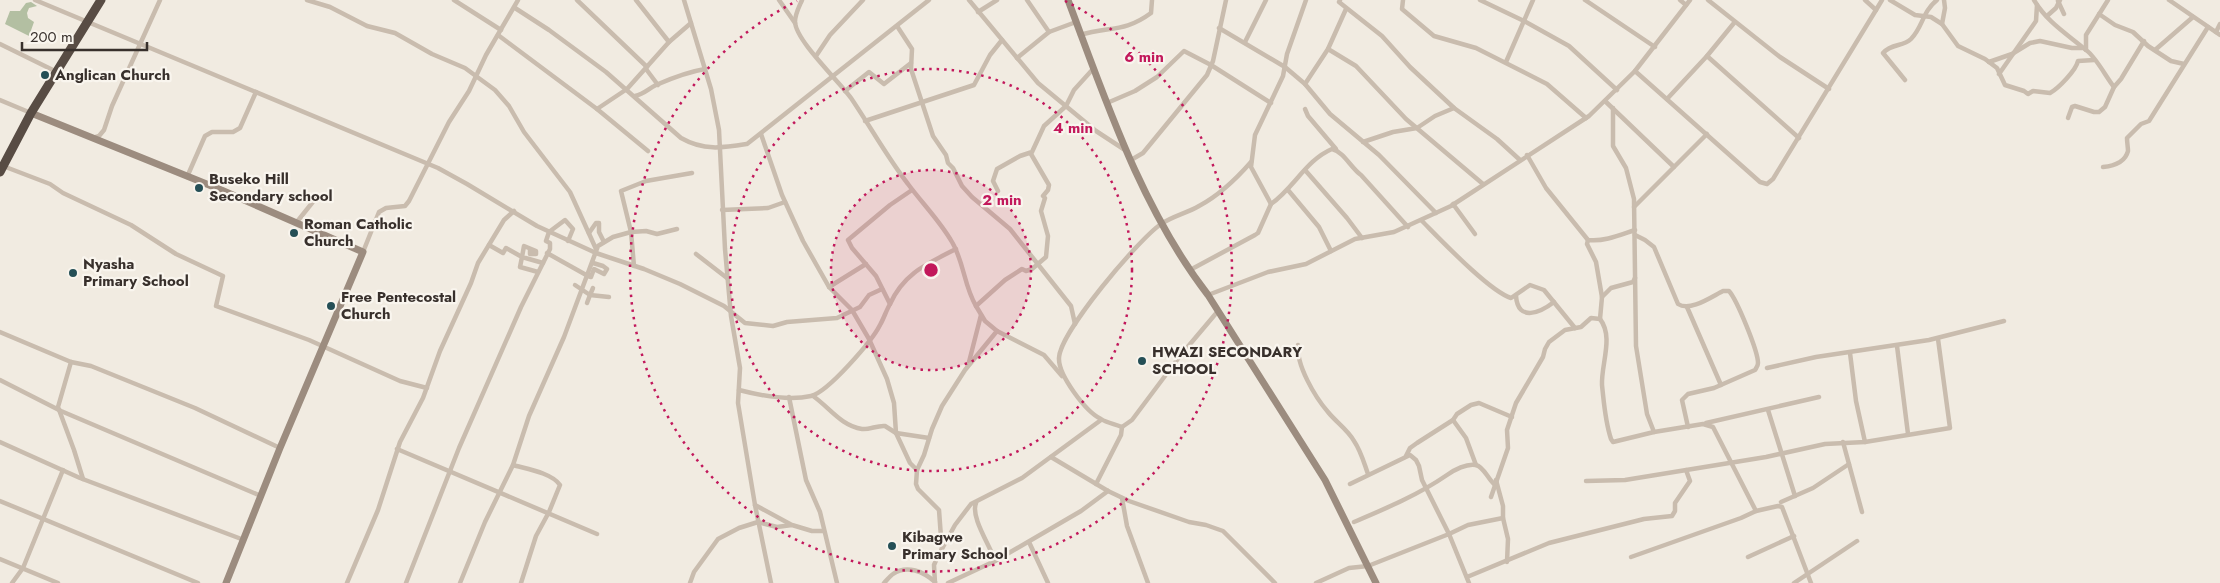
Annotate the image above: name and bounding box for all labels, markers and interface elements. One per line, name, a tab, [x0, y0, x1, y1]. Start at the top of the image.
scale bar	[22, 20, 148, 52]
text: 200 m	[30, 26, 73, 48]
text: 6 min	[1124, 46, 1164, 68]
place label: Anglican Church	[54, 64, 170, 86]
marker: Anglican Church	[39, 69, 51, 81]
text: 4 min	[1053, 117, 1093, 139]
place label: Buseko Hill Secondary school	[209, 168, 333, 207]
marker: Buseko Hill Secondary school	[193, 182, 205, 194]
text: 2 min	[982, 189, 1022, 211]
place label: Roman Catholic Church	[304, 213, 412, 252]
marker: Roman Catholic Church	[288, 227, 300, 239]
place label: Nyasha Primary School	[83, 253, 189, 292]
centre of rings	[922, 261, 940, 279]
marker: Nyasha Primary School	[67, 267, 79, 279]
place label: Free Pentecostal Church	[341, 286, 456, 325]
marker: Free Pentecostal Church	[325, 300, 337, 312]
place label: HWAZI SECONDARY SCHOOL	[1152, 341, 1302, 380]
marker: HWAZI SECONDARY SCHOOL	[1136, 355, 1148, 367]
place label: Kibagwe Primary School	[902, 526, 1008, 565]
marker: Kibagwe Primary School	[886, 540, 898, 552]

